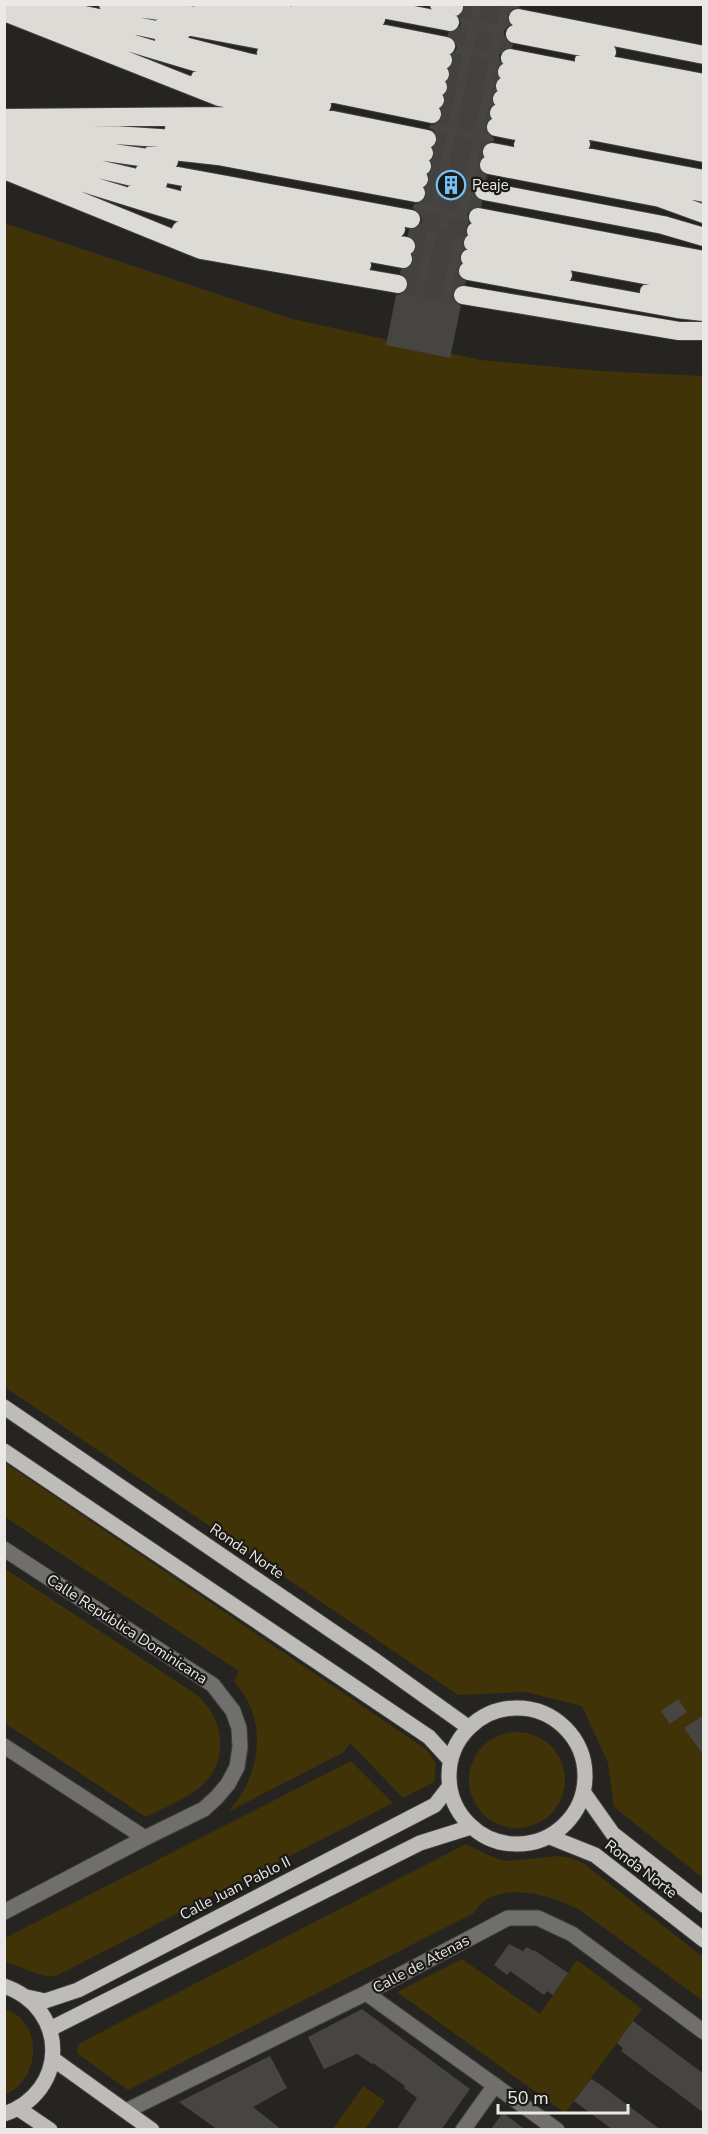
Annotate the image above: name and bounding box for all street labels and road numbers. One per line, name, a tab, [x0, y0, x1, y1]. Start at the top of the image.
street label: Ronda Norte	[206, 1519, 288, 1583]
street label: Calle República Dominicana	[43, 1569, 211, 1689]
street label: Ronda Norte	[601, 1835, 681, 1903]
street label: Calle Juan Pablo II	[176, 1851, 294, 1925]
street label: Calle de Atenas	[369, 1930, 473, 1998]

